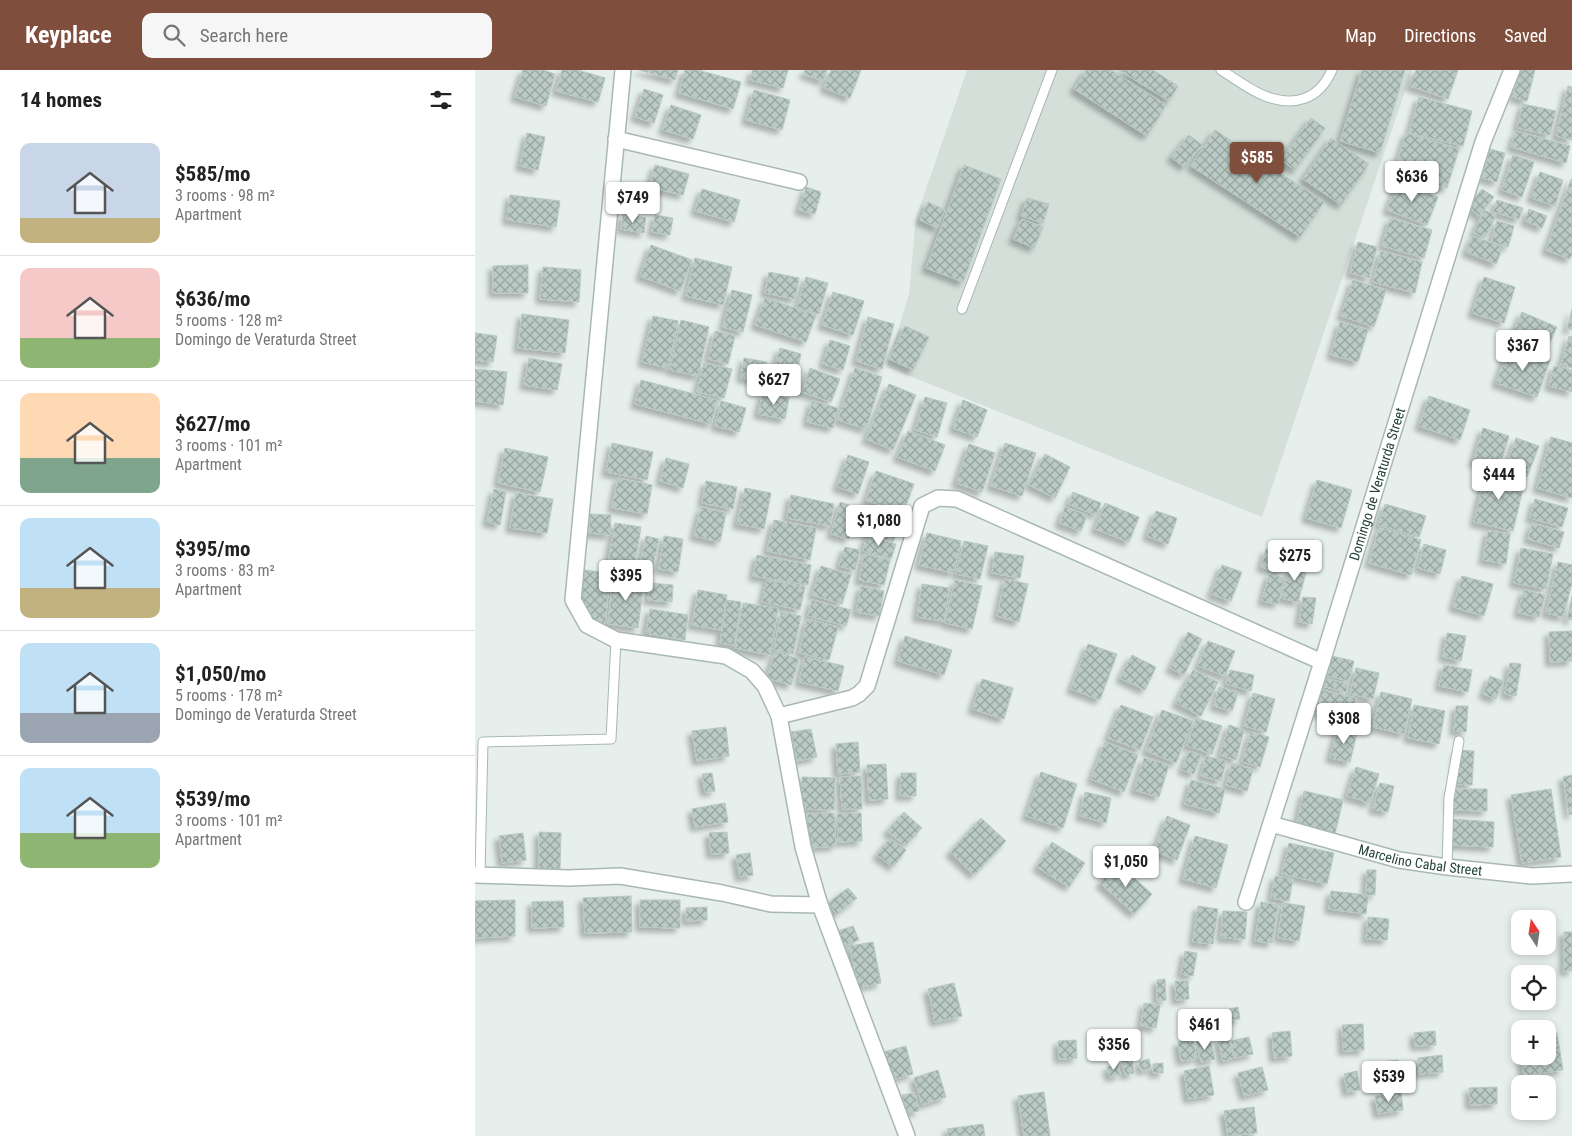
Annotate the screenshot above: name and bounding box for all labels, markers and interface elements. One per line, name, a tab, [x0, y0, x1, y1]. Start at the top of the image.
search box	[142, 13, 492, 58]
text: Keyplace	[25, 21, 112, 49]
icon: search	[160, 21, 188, 49]
text: Search here	[200, 24, 288, 47]
text: Map	[1345, 25, 1376, 46]
text: Directions	[1404, 25, 1476, 46]
text: Saved	[1504, 25, 1547, 46]
icon: filters	[427, 86, 455, 114]
text: 14 homes	[20, 88, 102, 112]
pin: $585	[1227, 142, 1287, 184]
text: $585	[1241, 148, 1273, 167]
pin: $636	[1382, 160, 1442, 203]
text: $585/mo	[175, 162, 250, 186]
icon: home	[60, 163, 120, 223]
text: $636	[1396, 167, 1428, 186]
pin: $749	[603, 182, 663, 224]
text: 3 rooms · 98 m²	[175, 186, 275, 205]
text: $749	[617, 188, 649, 207]
text: Apartment	[175, 205, 242, 224]
text: $636/mo	[175, 287, 250, 311]
icon: home	[60, 288, 120, 348]
text: 5 rooms · 128 m²	[175, 311, 283, 330]
text: Domingo de Veraturda Street	[175, 330, 357, 349]
pin: $367	[1493, 330, 1553, 372]
text: $367	[1507, 336, 1539, 355]
pin: $627	[744, 364, 804, 406]
text: $627	[758, 370, 790, 389]
street label: Domingo de Veraturda Street	[1346, 406, 1408, 562]
text: $627/mo	[175, 412, 250, 436]
icon: home	[60, 413, 120, 473]
text: 3 rooms · 101 m²	[175, 436, 283, 455]
text: Apartment	[175, 455, 242, 474]
pin: $444	[1469, 458, 1529, 501]
text: $444	[1483, 465, 1515, 484]
pin: $1,080	[838, 504, 920, 547]
text: $1,080	[857, 511, 901, 530]
text: $395/mo	[175, 537, 250, 561]
icon: home	[60, 538, 120, 598]
pin: $275	[1265, 540, 1325, 582]
text: $275	[1279, 546, 1311, 565]
pin: $395	[596, 560, 656, 602]
text: 3 rooms · 83 m²	[175, 561, 275, 580]
text: $395	[610, 566, 642, 585]
text: Apartment	[175, 580, 242, 599]
text: $1,050/mo	[175, 662, 266, 686]
icon: home	[60, 663, 120, 723]
text: 5 rooms · 178 m²	[175, 686, 283, 705]
pin: $308	[1314, 702, 1374, 745]
text: Domingo de Veraturda Street	[175, 705, 357, 724]
text: $308	[1328, 709, 1360, 728]
text: $539/mo	[175, 787, 250, 811]
icon: home	[60, 788, 120, 848]
text: 3 rooms · 101 m²	[175, 811, 283, 830]
text: Apartment	[175, 830, 242, 849]
street label: Marcelino Cabal Street	[1357, 841, 1483, 879]
pin: $1,050	[1085, 846, 1167, 888]
text: $1,050	[1104, 852, 1148, 871]
north arrow	[1511, 910, 1556, 955]
map controls	[1511, 910, 1556, 1120]
button: locate	[1511, 965, 1556, 1010]
pin: $461	[1175, 1008, 1235, 1051]
text: $461	[1189, 1015, 1221, 1034]
button: +	[1511, 1020, 1556, 1065]
pin: $356	[1084, 1028, 1144, 1071]
text: $356	[1098, 1035, 1130, 1054]
pin: $539	[1359, 1060, 1419, 1103]
text: $539	[1373, 1067, 1405, 1086]
button: −	[1511, 1075, 1556, 1120]

